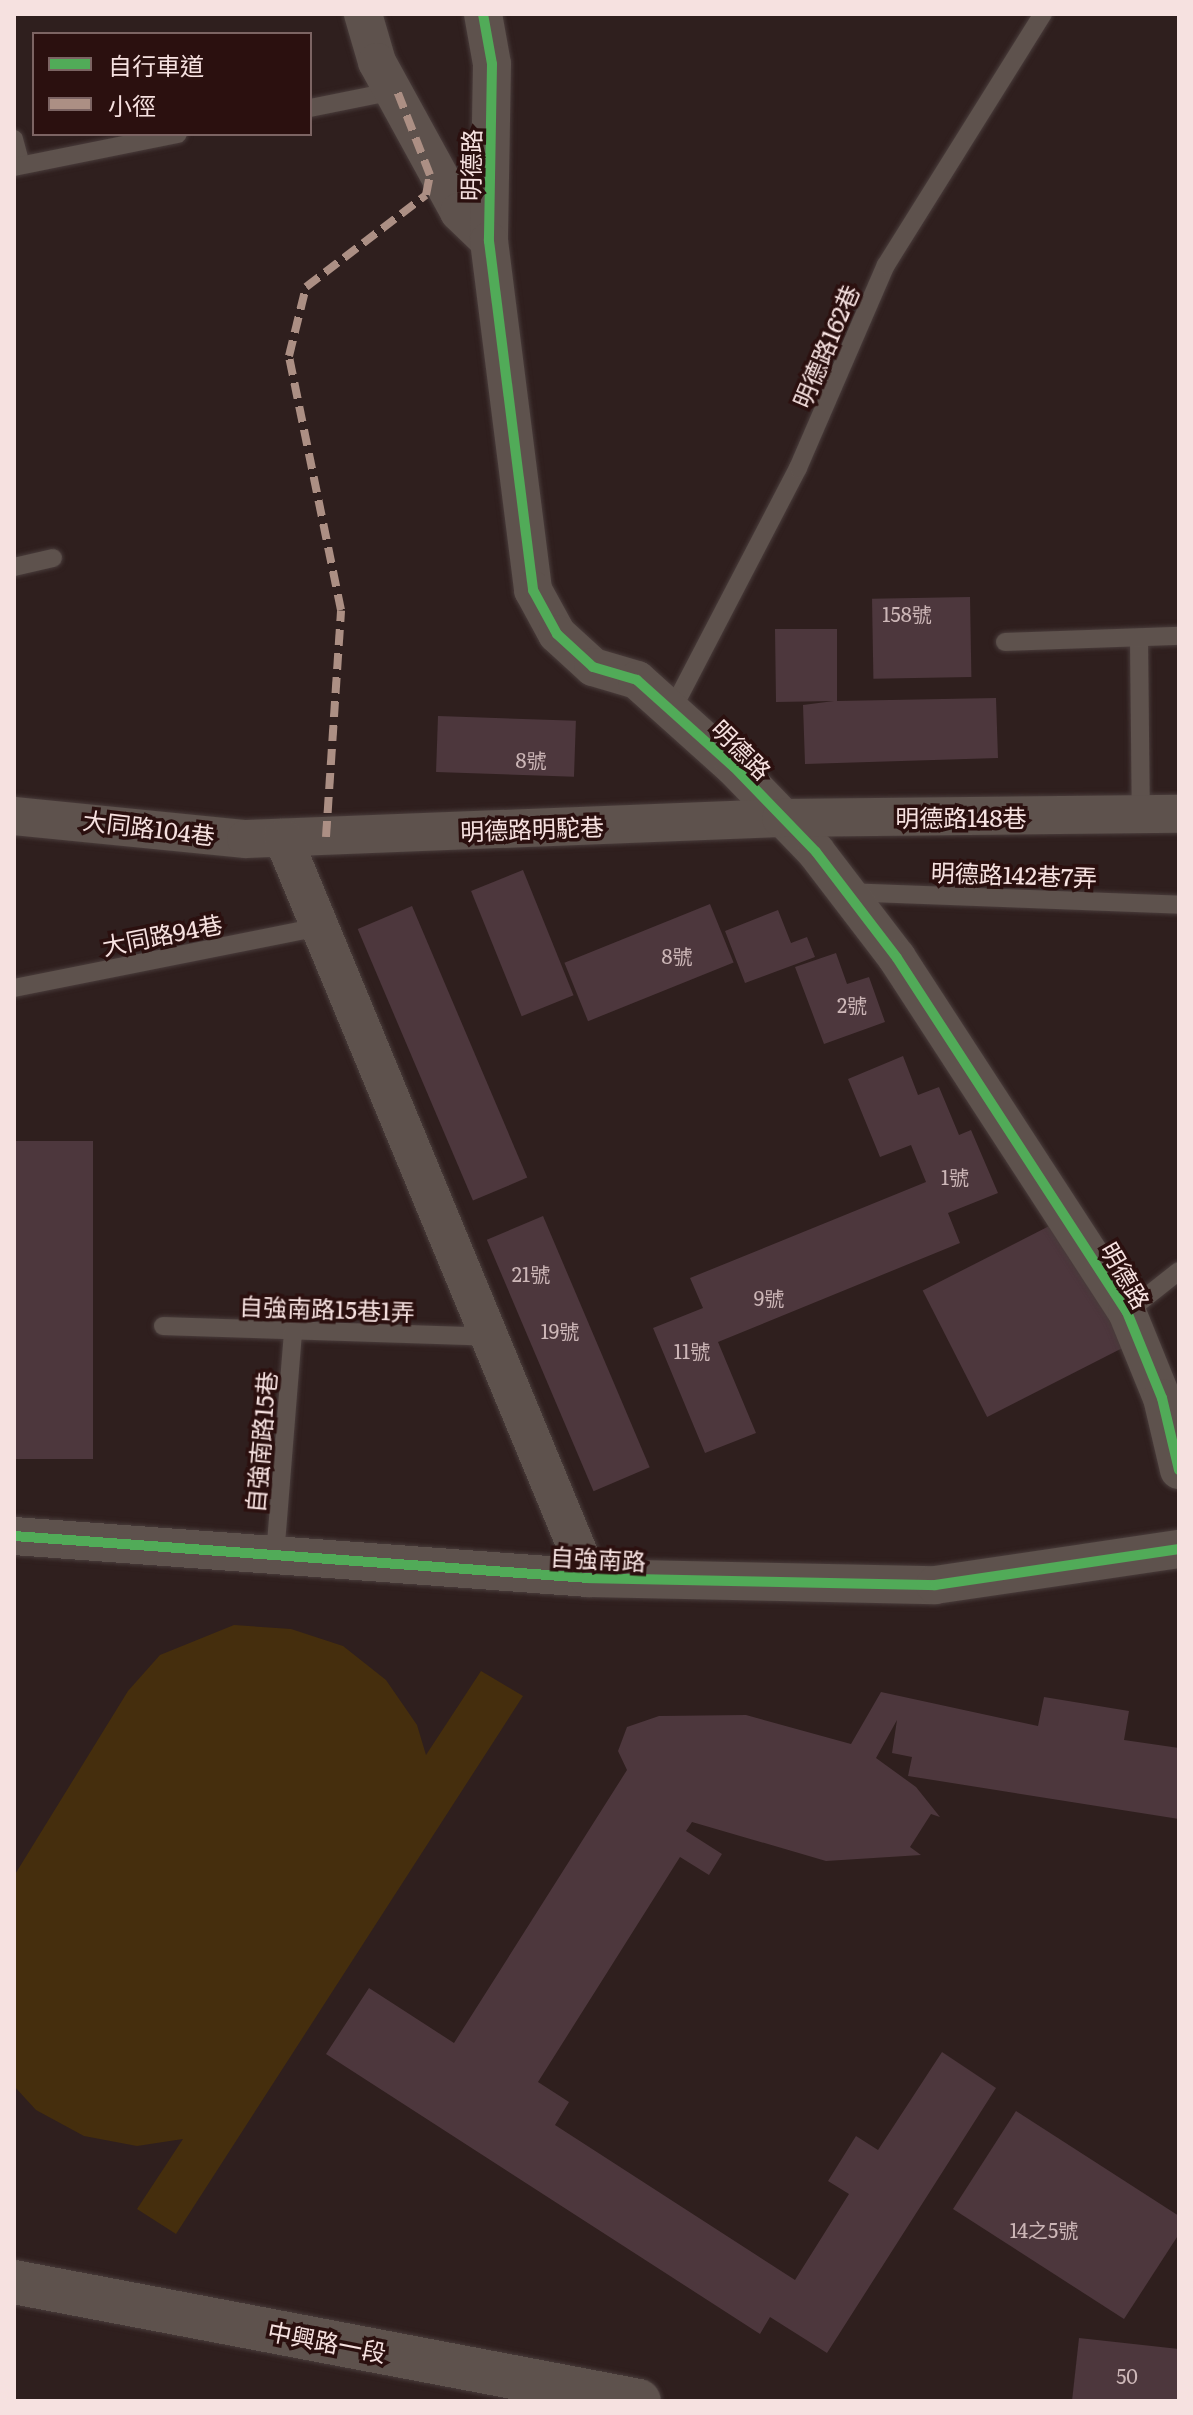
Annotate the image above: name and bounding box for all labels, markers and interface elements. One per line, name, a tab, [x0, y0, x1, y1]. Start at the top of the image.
legend	[32, 32, 312, 136]
text: 自行車道	[108, 47, 204, 82]
text: 小徑	[108, 87, 156, 122]
street label: 明德路	[455, 129, 485, 201]
street label: 明德路162巷	[786, 280, 864, 412]
house number: 158號	[882, 601, 932, 625]
street label: 明德路	[706, 713, 778, 785]
house number: 8號	[515, 747, 547, 771]
street label: 明德路148巷	[895, 803, 1027, 831]
street label: 大同路104巷	[81, 805, 217, 849]
street label: 明德路明駝巷	[460, 811, 604, 845]
street label: 明德路142巷7弄	[930, 857, 1098, 891]
street label: 大同路94巷	[99, 908, 225, 960]
house number: 8號	[661, 943, 693, 967]
house number: 2號	[837, 992, 867, 1016]
house number: 1號	[941, 1164, 969, 1188]
street label: 明德路	[1096, 1237, 1156, 1313]
house number: 21號	[512, 1261, 550, 1285]
house number: 9號	[754, 1285, 784, 1309]
street label: 自強南路15巷1弄	[239, 1291, 415, 1325]
house number: 19號	[541, 1318, 579, 1342]
house number: 11號	[674, 1338, 710, 1362]
street label: 自強南路15巷	[239, 1370, 281, 1514]
street label: 自強南路	[549, 1541, 647, 1575]
house number: 14之5號	[1010, 2217, 1078, 2241]
street label: 中興路一段	[265, 2315, 389, 2367]
house number: 50	[1116, 2363, 1138, 2387]

